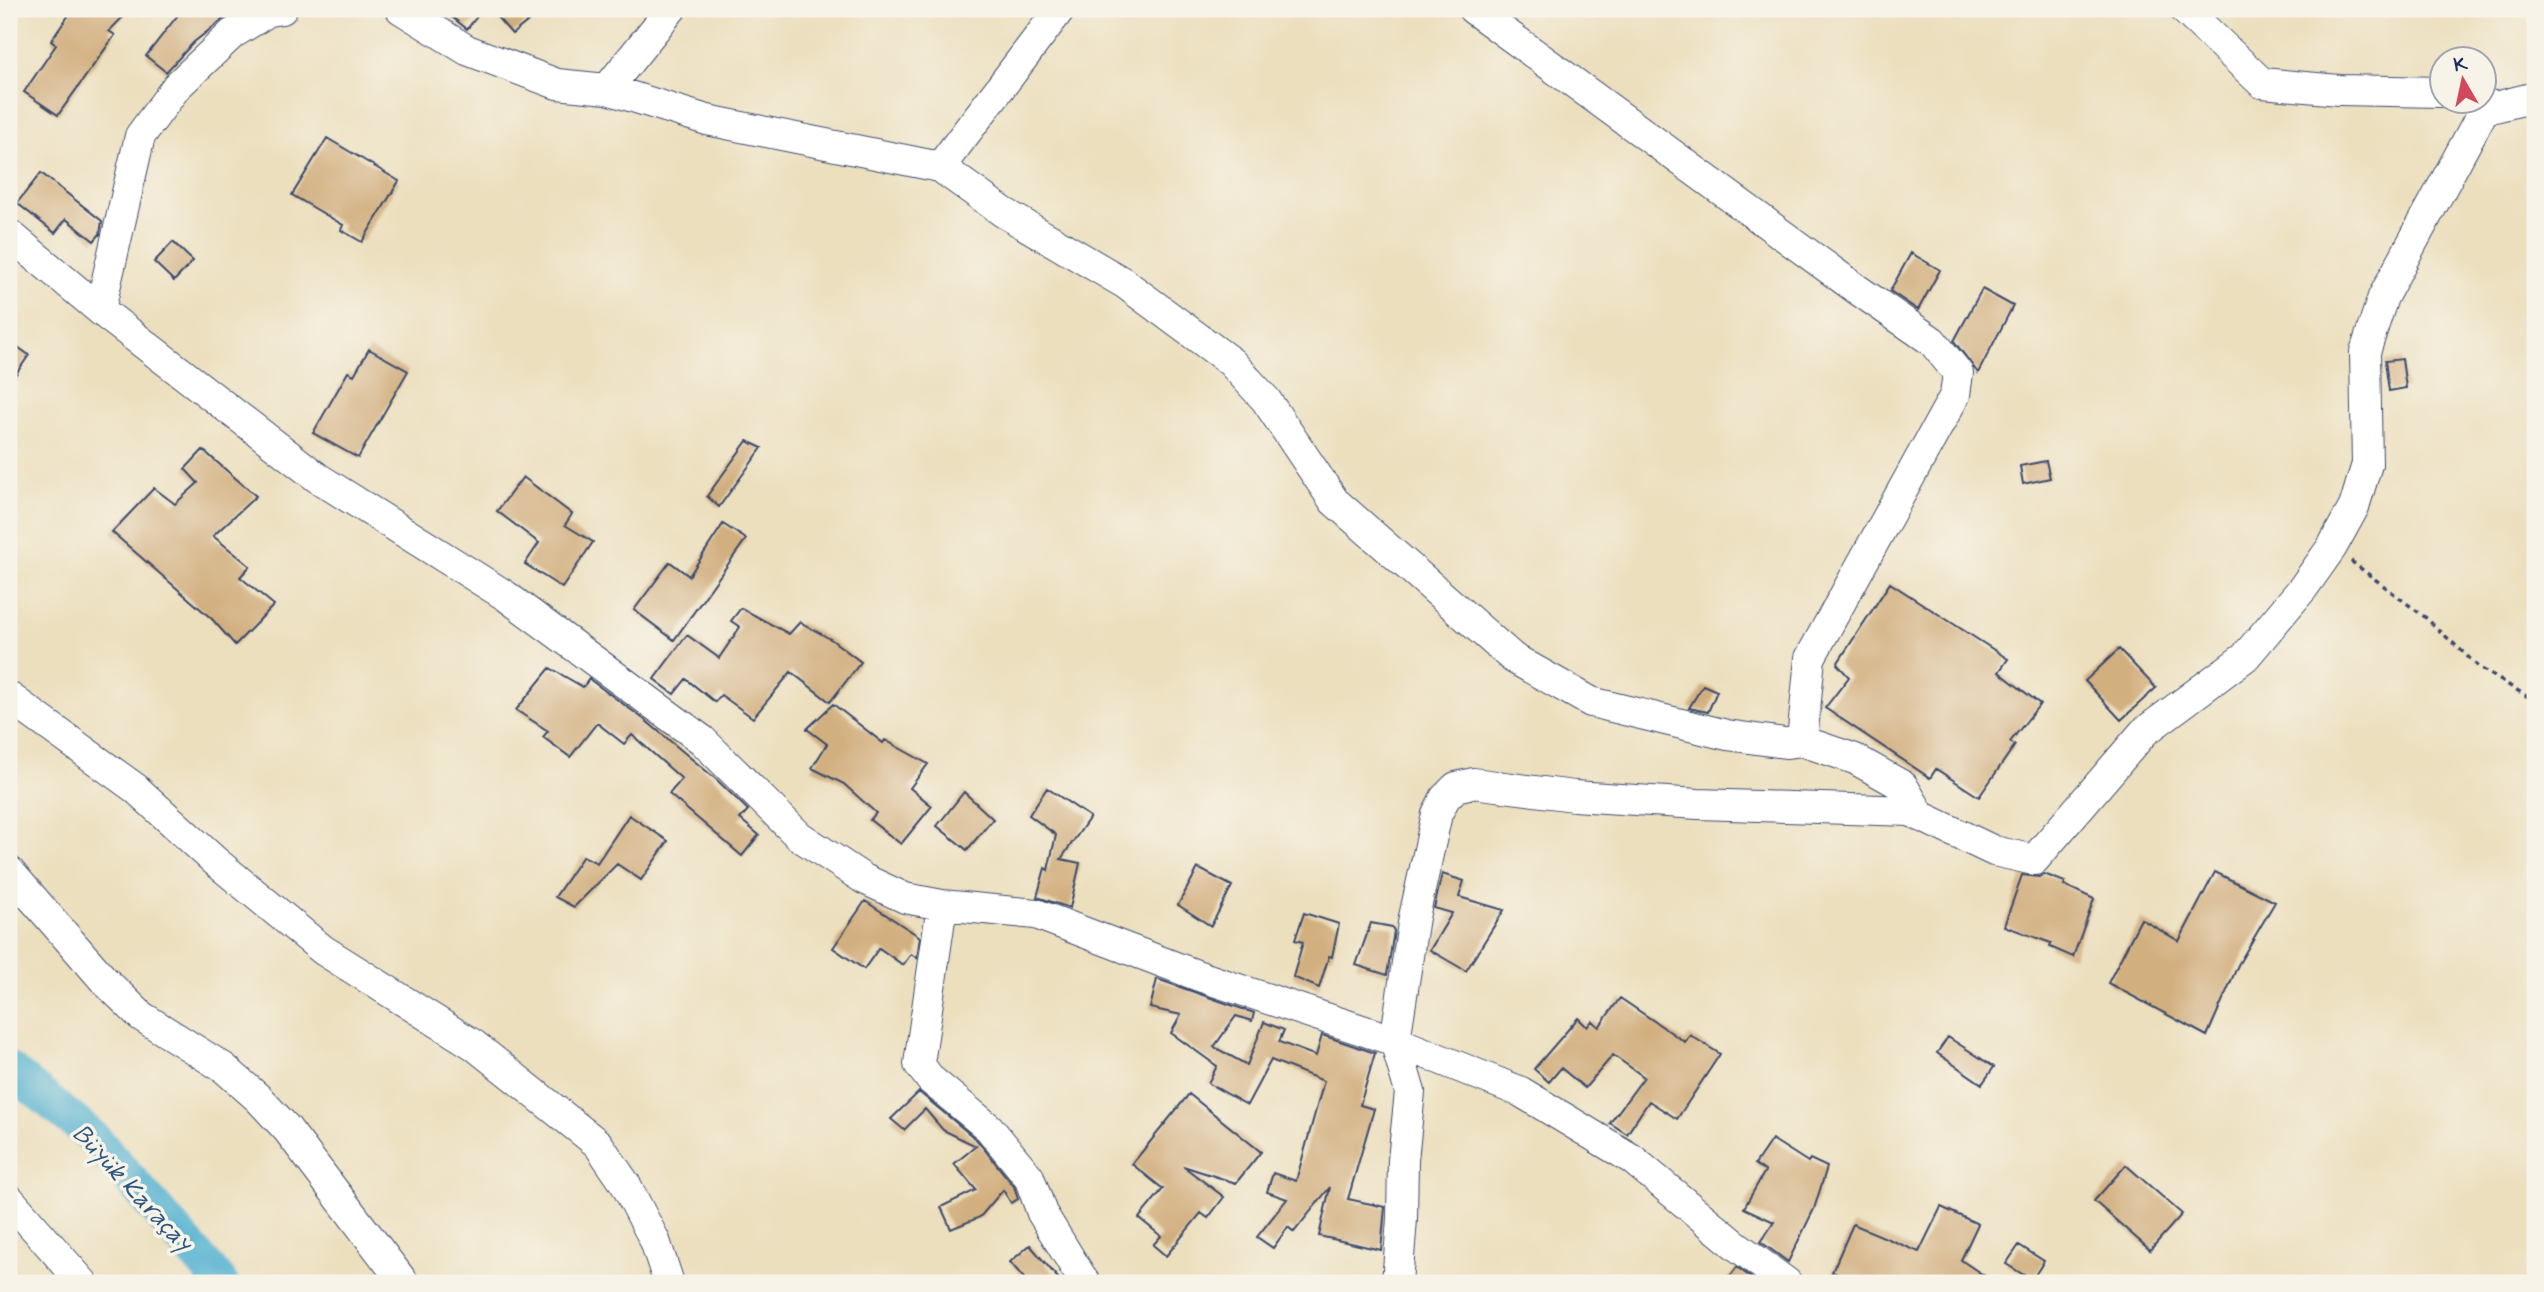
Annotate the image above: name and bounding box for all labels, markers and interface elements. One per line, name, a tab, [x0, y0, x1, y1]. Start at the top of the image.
north arrow	[2428, 46, 2498, 116]
text: K	[2452, 51, 2470, 78]
water label: Büyük Karaçay	[64, 1117, 201, 1261]

